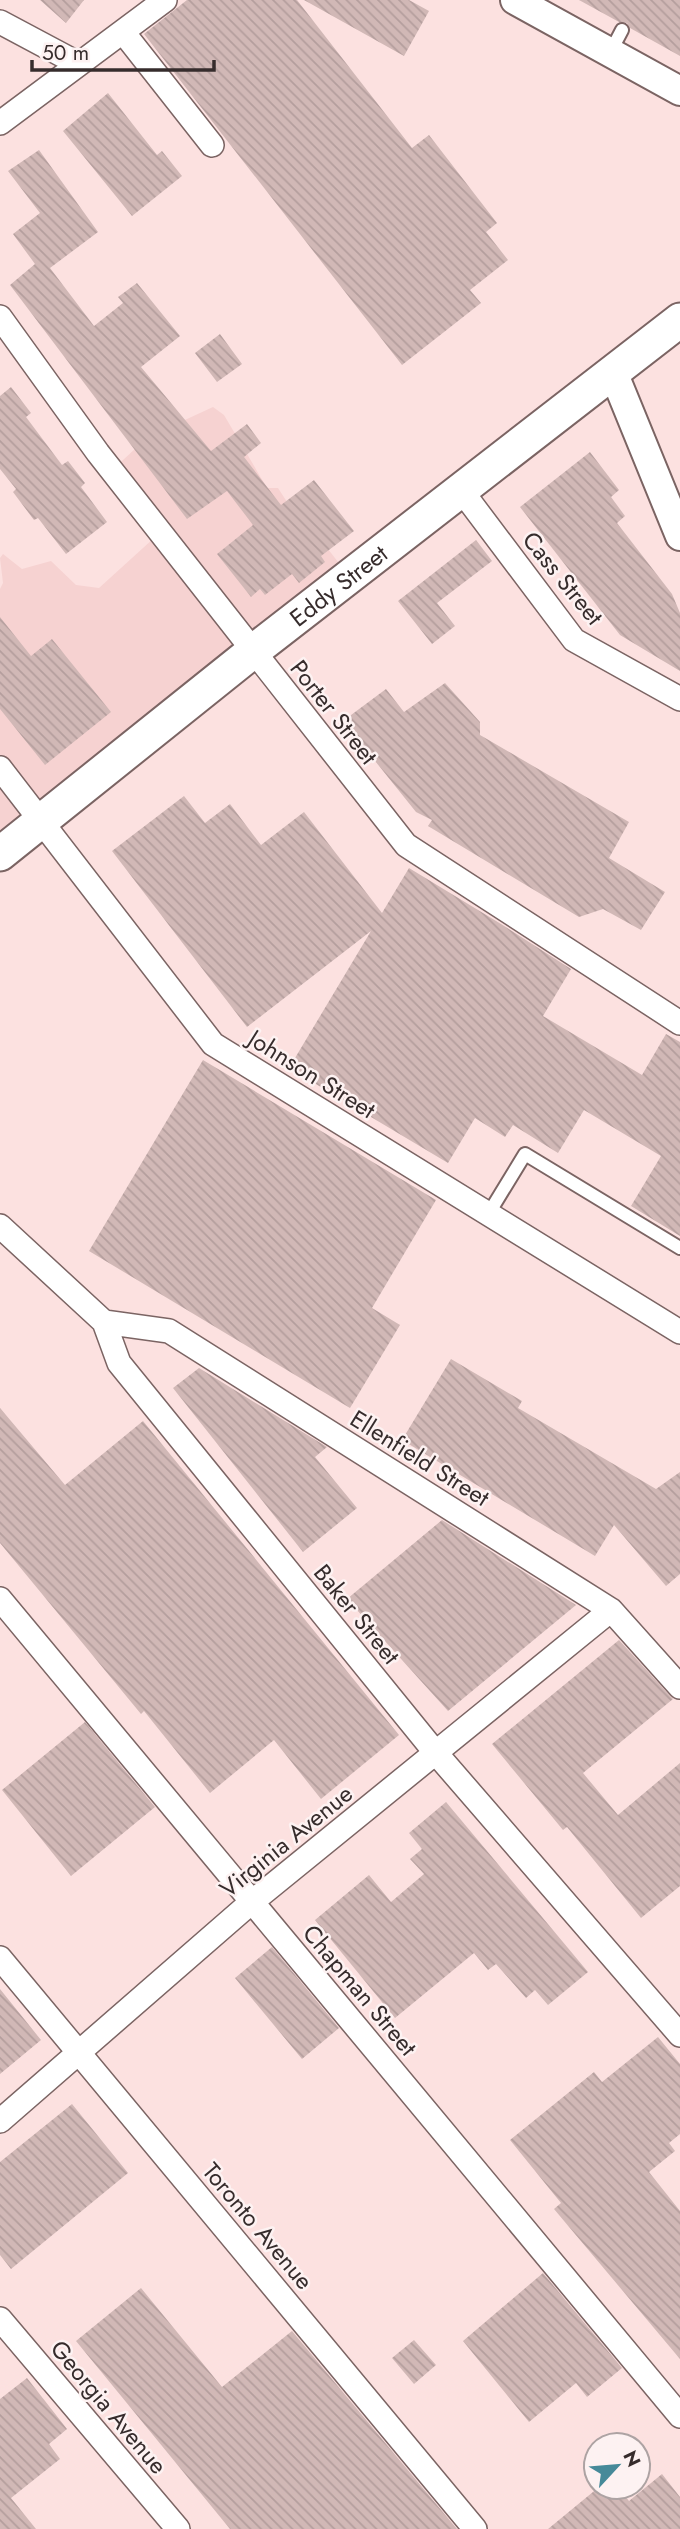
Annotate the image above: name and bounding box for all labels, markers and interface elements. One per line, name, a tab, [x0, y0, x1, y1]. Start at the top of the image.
scale bar	[32, 28, 214, 72]
text: 50 m	[42, 38, 89, 68]
street label: Cass Street	[514, 524, 612, 633]
street label: Eddy Street	[282, 536, 395, 635]
street label: Porter Street	[282, 652, 386, 772]
street label: Johnson Street	[239, 1019, 382, 1127]
street label: Ellenfield Street	[344, 1401, 497, 1515]
street label: Baker Street	[306, 1556, 409, 1672]
street label: Virginia Avenue	[212, 1776, 360, 1906]
street label: Chapman Street	[295, 1917, 425, 2063]
street label: Toronto Avenue	[194, 2155, 322, 2297]
street label: Georgia Avenue	[42, 2332, 176, 2482]
north arrow	[582, 2431, 652, 2501]
text: N	[616, 2446, 647, 2471]

